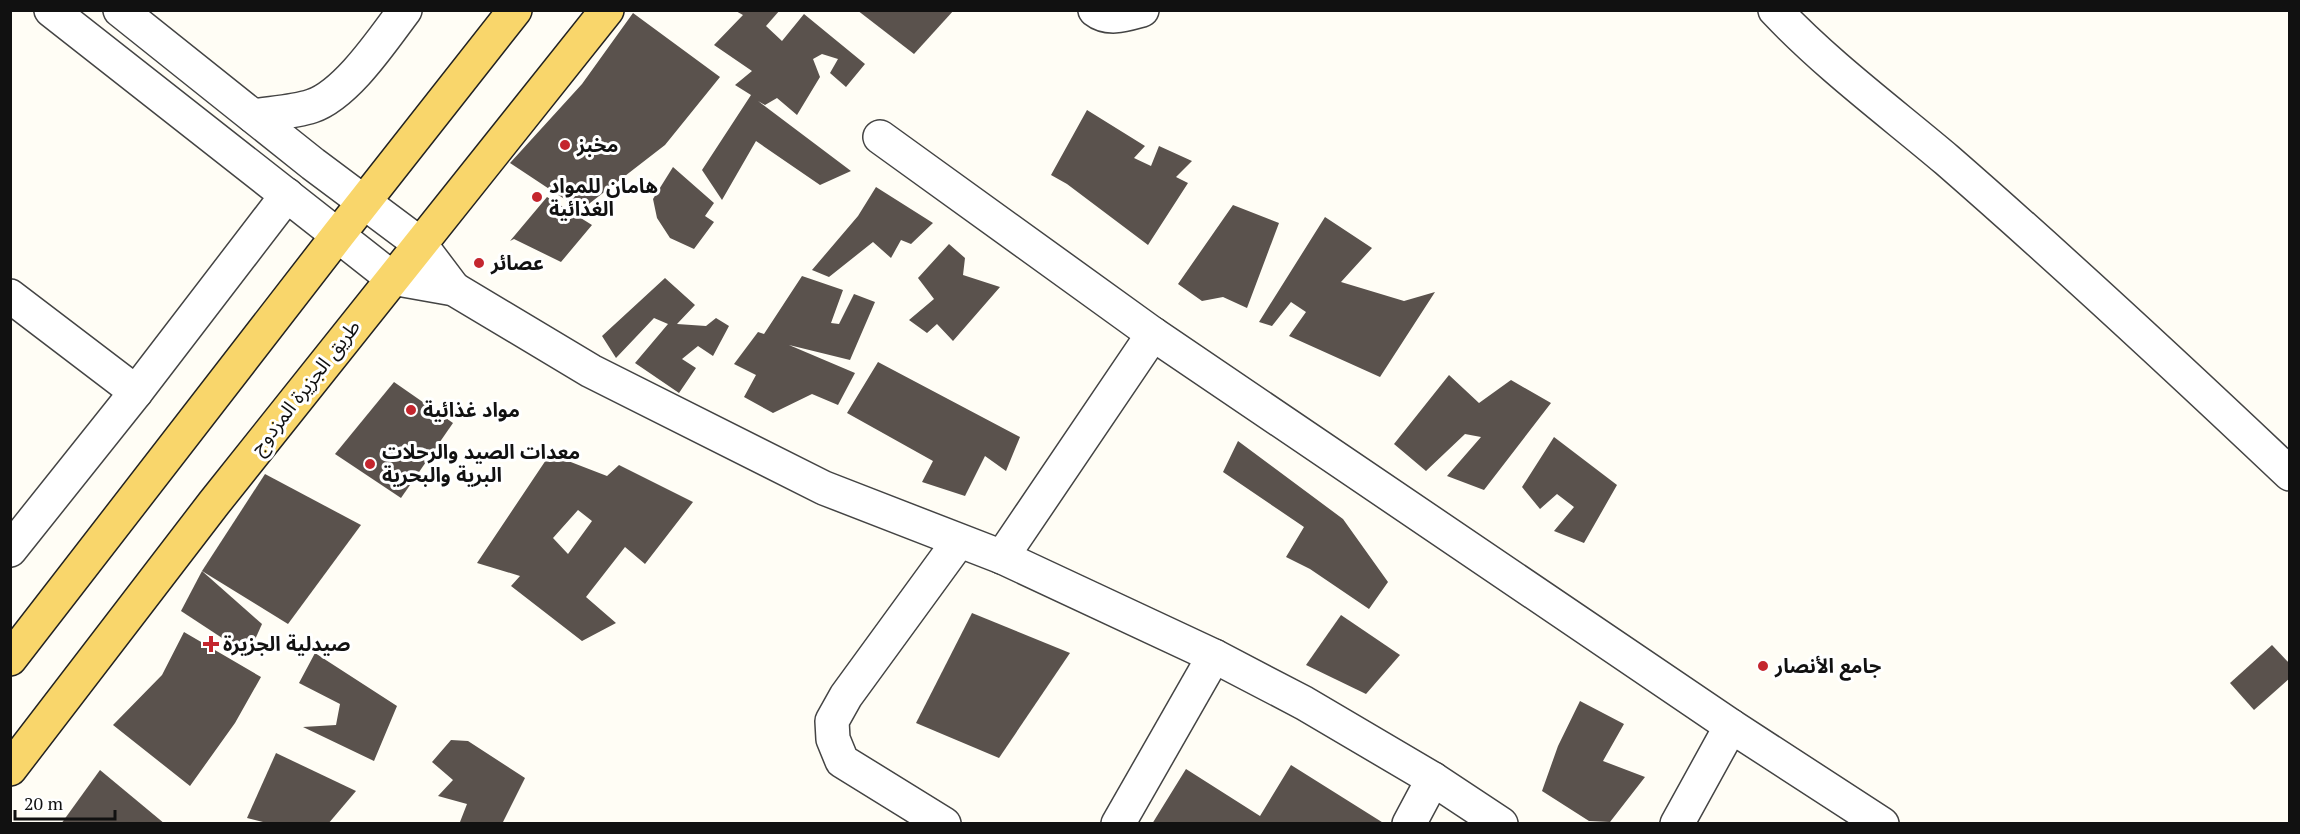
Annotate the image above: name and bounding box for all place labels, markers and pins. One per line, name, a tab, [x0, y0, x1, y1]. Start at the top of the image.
place label: مخبز	[576, 131, 618, 158]
marker: مخبز	[558, 138, 572, 152]
place label: هامان للمواد الغذائية	[549, 172, 658, 222]
marker: هامان للمواد الغذائية	[530, 190, 544, 204]
place label: عصائر	[490, 249, 544, 276]
marker: عصائر	[472, 256, 486, 270]
place label: مواد غذائية	[423, 396, 520, 423]
marker: مواد غذائية	[404, 403, 418, 417]
place label: معدات الصيد والرحلات البرية والبحرية	[382, 438, 580, 488]
marker: معدات الصيد والرحلات البرية والبحرية	[363, 457, 377, 471]
place label: صيدلية الجزيرة	[223, 630, 350, 657]
marker: صيدلية الجزيرة	[204, 637, 218, 651]
place label: جامع الأنصار	[1774, 652, 1882, 681]
marker: جامع الأنصار	[1756, 659, 1770, 673]

